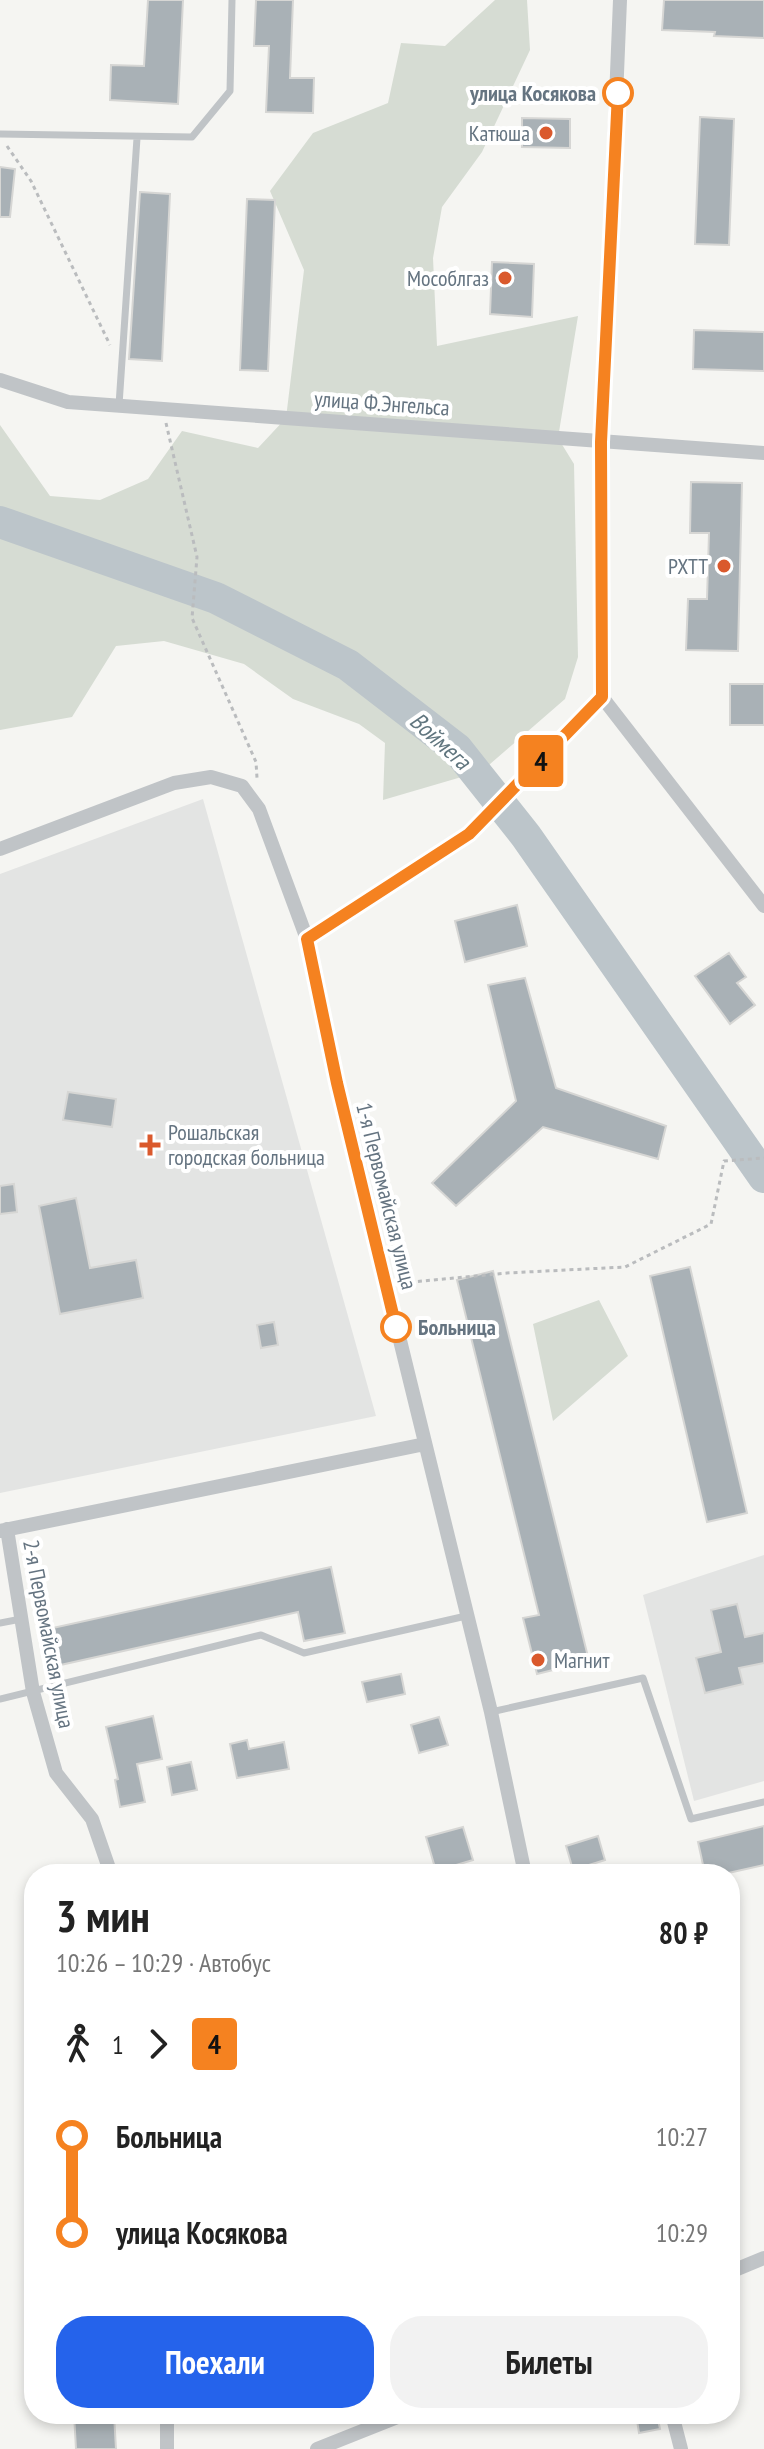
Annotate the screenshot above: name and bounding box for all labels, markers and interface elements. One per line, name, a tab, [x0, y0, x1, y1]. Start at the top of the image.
marker: улица Косякова	[603, 78, 633, 108]
place label: улица Косякова	[469, 79, 596, 107]
place label: Катюша	[469, 119, 530, 147]
marker: Катюша	[537, 124, 555, 142]
place label: Мособлгаз	[407, 264, 489, 292]
marker: Мособлгаз	[496, 269, 514, 287]
street label: улица Ф.Энгельса	[313, 384, 451, 422]
place label: РХТТ	[668, 552, 708, 580]
marker: РХТТ	[715, 557, 733, 575]
water label: Воймега	[403, 705, 478, 777]
line badge: 4	[515, 735, 567, 787]
text: 4	[534, 742, 548, 779]
street label: 1-я Первомайская улица	[350, 1100, 424, 1292]
place label: Рошальская городская больница	[168, 1118, 325, 1171]
marker: Рошальская городская больница	[139, 1134, 161, 1156]
marker: Больница	[381, 1312, 411, 1342]
place label: Больница	[418, 1313, 496, 1341]
street label: 2-я Первомайская улица	[17, 1537, 81, 1731]
place label: Магнит	[554, 1646, 611, 1674]
marker: Магнит	[529, 1651, 547, 1669]
text: 3 мин	[56, 1887, 150, 1944]
text: 80 ₽	[659, 1913, 708, 1952]
text: 10:26 – 10:29 · Автобус	[56, 1946, 271, 1979]
icon: walk	[56, 2022, 100, 2066]
icon: forward	[136, 2022, 180, 2066]
text: 4	[208, 2025, 221, 2062]
text: 1	[112, 2028, 124, 2061]
text: Больница	[116, 2117, 222, 2156]
text: 10:27	[656, 2120, 708, 2153]
text: улица Косякова	[116, 2213, 288, 2252]
text: 10:29	[656, 2216, 708, 2249]
button: Поехали	[56, 2316, 374, 2408]
button: Билеты	[390, 2316, 708, 2408]

